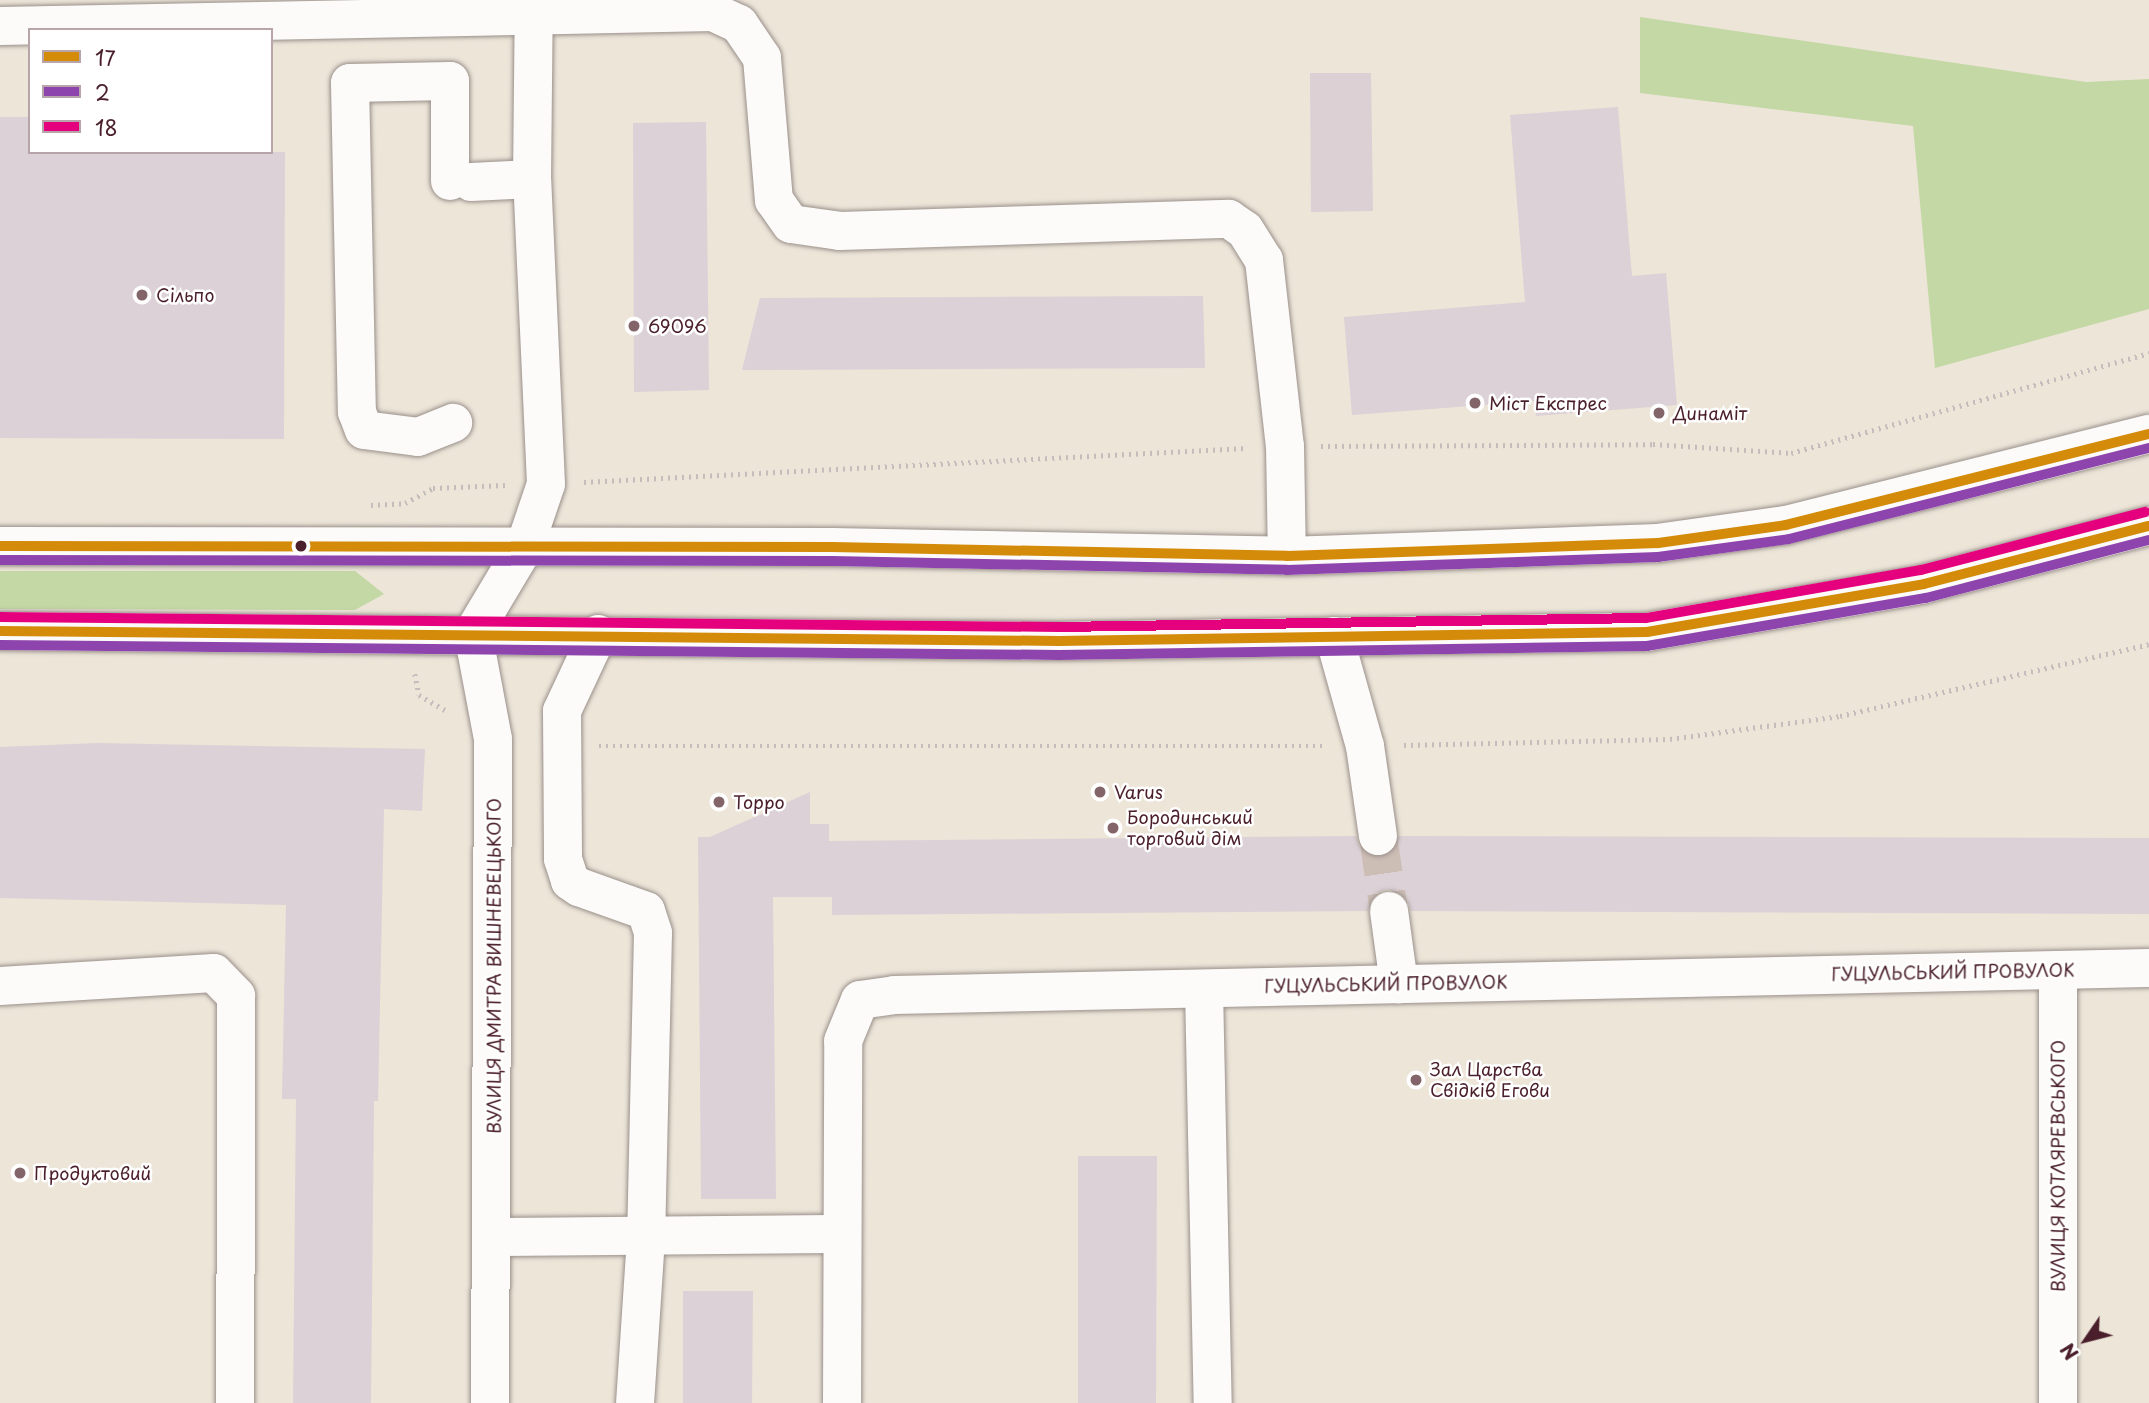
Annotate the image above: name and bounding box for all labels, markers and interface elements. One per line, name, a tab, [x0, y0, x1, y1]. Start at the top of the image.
legend	[28, 28, 273, 154]
text: 17	[95, 41, 116, 73]
text: 2	[95, 76, 110, 108]
text: 18	[95, 111, 118, 143]
place label: Сільпо	[156, 284, 214, 306]
marker: Сільпо	[134, 287, 150, 303]
place label: 69096	[648, 315, 707, 337]
marker: 69096	[626, 318, 642, 334]
place label: Міст Експрес	[1489, 392, 1608, 414]
marker: Міст Експрес	[1467, 395, 1483, 411]
place label: Динаміт	[1673, 402, 1747, 424]
marker: Динаміт	[1651, 405, 1667, 421]
unlabelled marker	[294, 539, 308, 553]
place label: Varus	[1114, 781, 1163, 803]
marker: Varus	[1092, 784, 1108, 800]
place label: Торро	[733, 791, 785, 813]
marker: Торро	[711, 794, 727, 810]
street label: ВУЛИЦЯ ДМИТРА ВИШНЕВЕЦЬКОГО	[483, 797, 505, 1135]
place label: Бородинський торговий дім	[1127, 807, 1253, 850]
marker: Бородинський торговий дім	[1105, 820, 1121, 836]
street label: ГУЦУЛЬСЬКИЙ ПРОВУЛОК	[1831, 959, 2075, 985]
street label: ГУЦУЛЬСЬКИЙ ПРОВУЛОК	[1264, 971, 1508, 997]
street label: ВУЛИЦЯ КОТЛЯРЕВСЬКОГО	[2047, 1040, 2069, 1292]
place label: Зал Царства Свiдкiв Егови	[1430, 1059, 1550, 1102]
marker: Зал Царства Свiдкiв Егови	[1408, 1072, 1424, 1088]
place label: Продуктовий	[34, 1162, 151, 1184]
marker: Продуктовий	[12, 1165, 28, 1181]
north arrow	[2051, 1305, 2121, 1375]
text: N	[2053, 1338, 2085, 1366]

